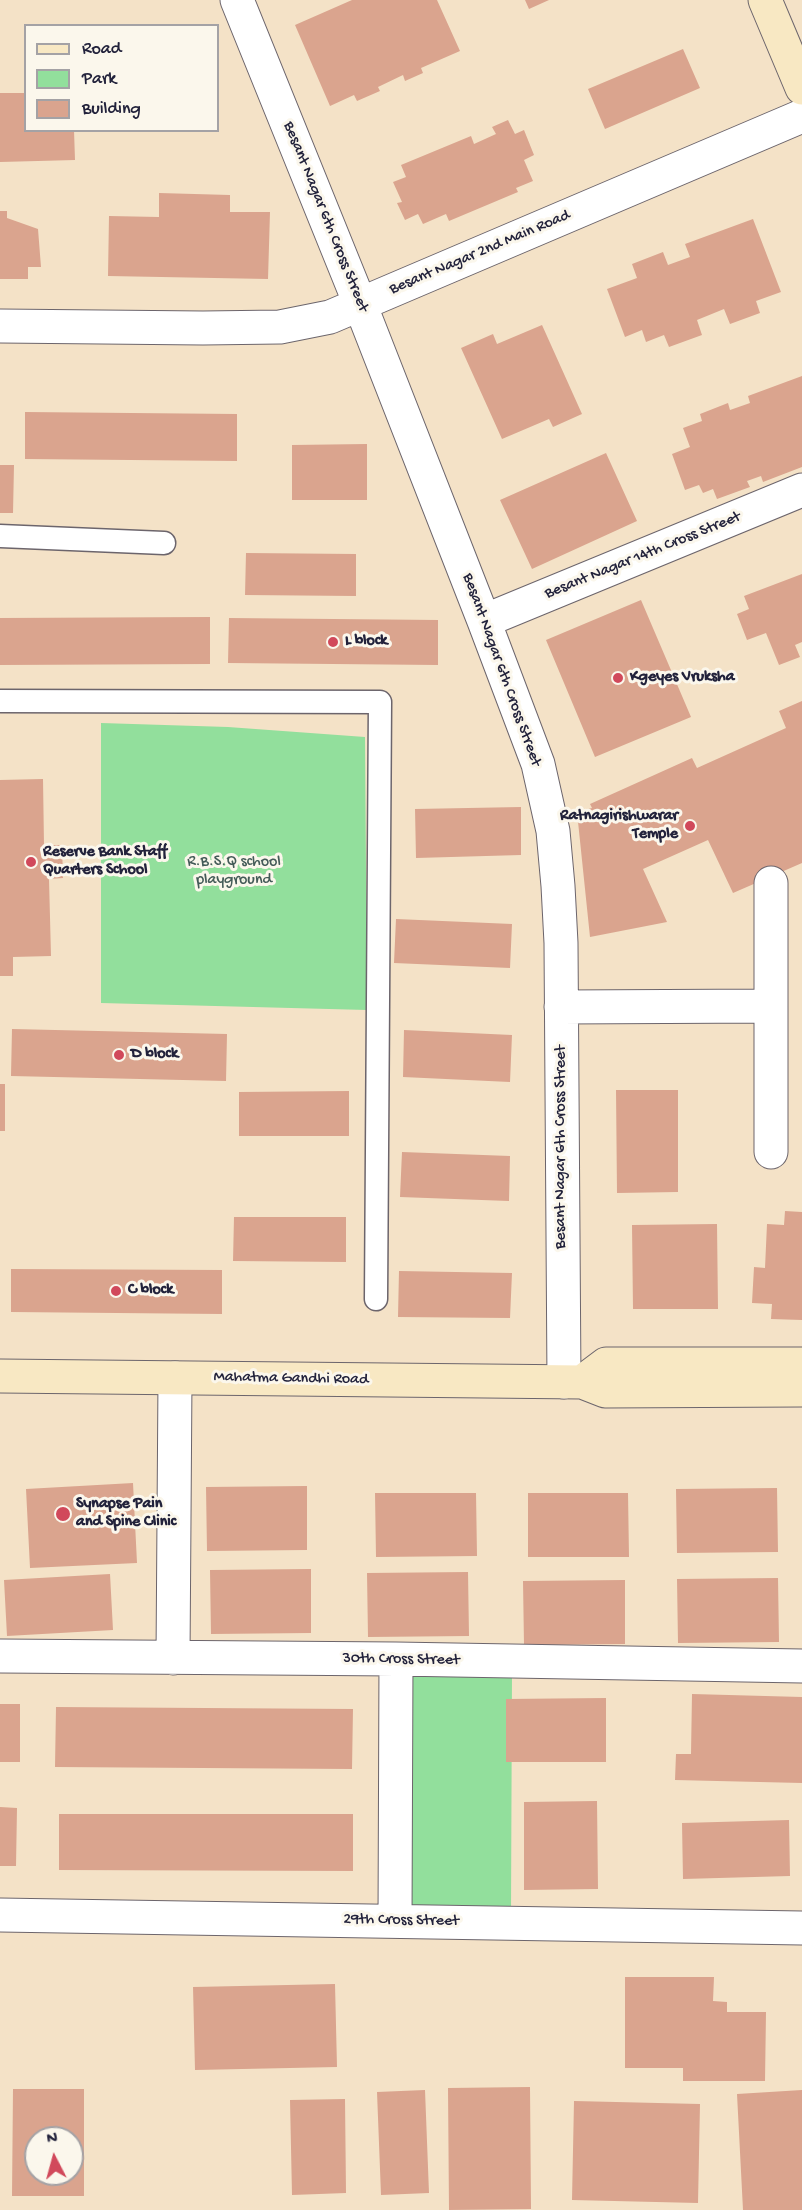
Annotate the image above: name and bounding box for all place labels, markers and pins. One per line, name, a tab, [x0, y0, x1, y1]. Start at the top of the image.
place label: L block	[345, 632, 387, 652]
marker: L block	[326, 635, 340, 649]
place label: Kgeyes Vruksha	[630, 668, 735, 688]
marker: Kgeyes Vruksha	[611, 671, 625, 685]
place label: Ratnagirishwarar Temple	[560, 807, 678, 845]
marker: Ratnagirishwarar Temple	[683, 819, 697, 833]
place label: Reserve Bank Staff Quarters School	[43, 843, 167, 881]
marker: Reserve Bank Staff Quarters School	[24, 855, 38, 869]
place label: D block	[131, 1045, 178, 1065]
marker: D block	[112, 1048, 126, 1062]
place label: C block	[128, 1281, 173, 1301]
marker: C block	[109, 1284, 123, 1298]
place label: Synapse Pain and Spine Clinic	[76, 1495, 176, 1533]
marker: Synapse Pain and Spine Clinic	[54, 1505, 72, 1523]

